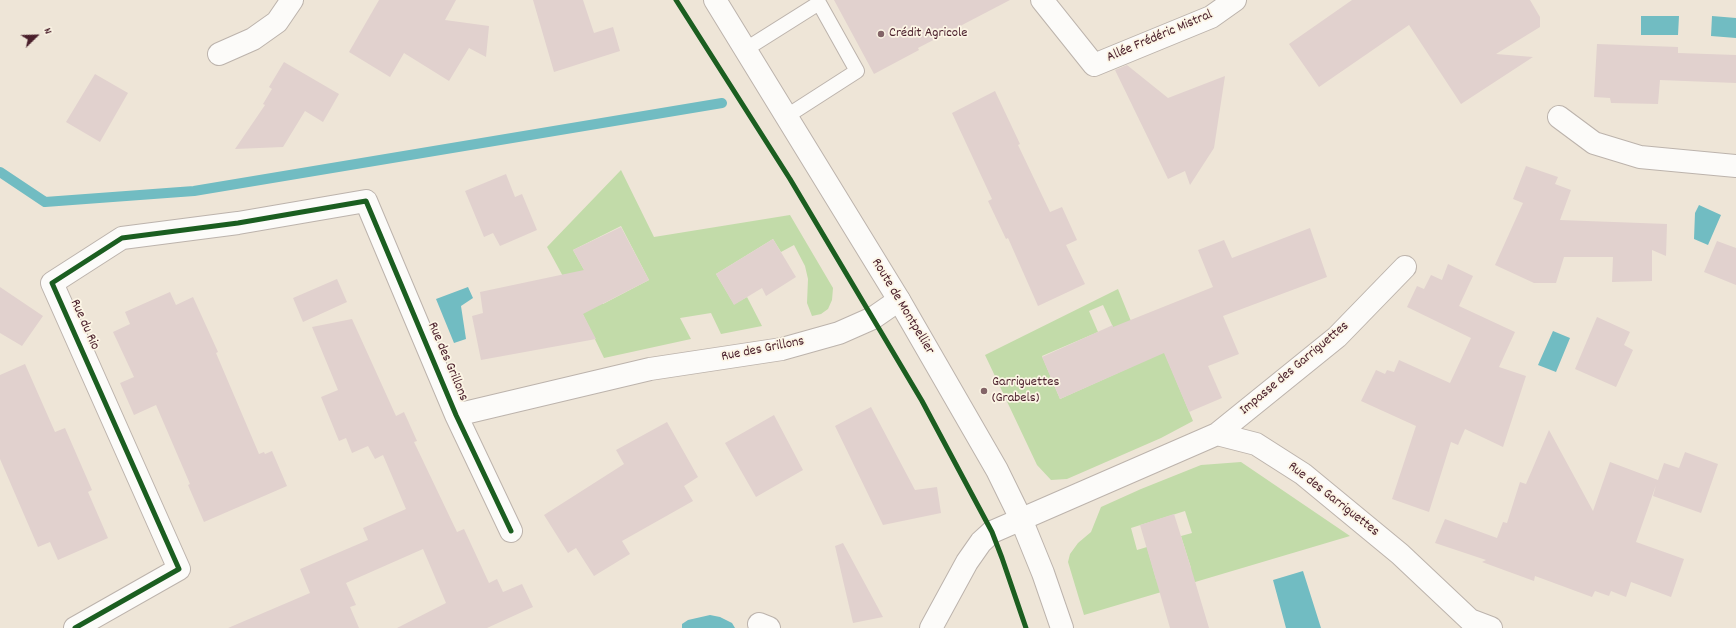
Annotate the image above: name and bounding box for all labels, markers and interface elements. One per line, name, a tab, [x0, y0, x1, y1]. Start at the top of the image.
street label: Allée Frédéric Mistral	[1105, 7, 1215, 67]
north arrow	[16, 16, 56, 56]
text: N	[39, 26, 55, 37]
place label: Crédit Agricole	[889, 26, 968, 42]
marker: Crédit Agricole	[876, 29, 886, 39]
street label: Route de Montpellier	[867, 256, 937, 358]
street label: Rue du Rio	[65, 297, 103, 353]
street label: Impasse des Garriguettes	[1237, 318, 1353, 420]
street label: Rue des Grillons	[423, 320, 471, 404]
street label: Rue des Grillons	[720, 334, 806, 366]
place label: Garriguettes (Grabels)	[992, 375, 1059, 408]
marker: Garriguettes (Grabels)	[979, 386, 989, 396]
street label: Rue des Garriguettes	[1284, 459, 1382, 541]

